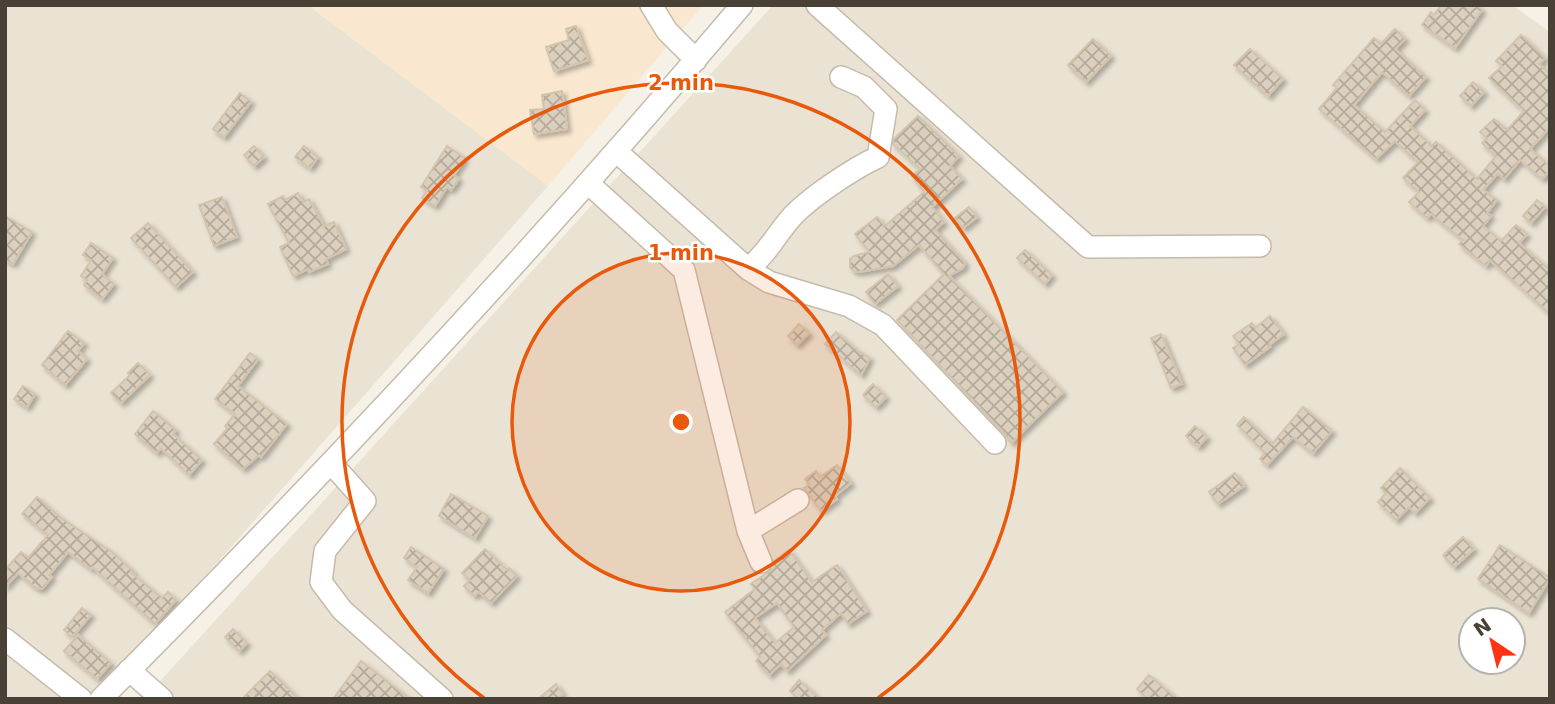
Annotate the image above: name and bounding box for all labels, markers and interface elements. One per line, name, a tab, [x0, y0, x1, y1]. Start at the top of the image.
text: 2 min	[648, 71, 714, 95]
text: 1 min	[648, 241, 714, 265]
centre of rings	[669, 410, 693, 434]
north arrow	[1457, 606, 1527, 676]
text: N	[1469, 614, 1495, 641]

